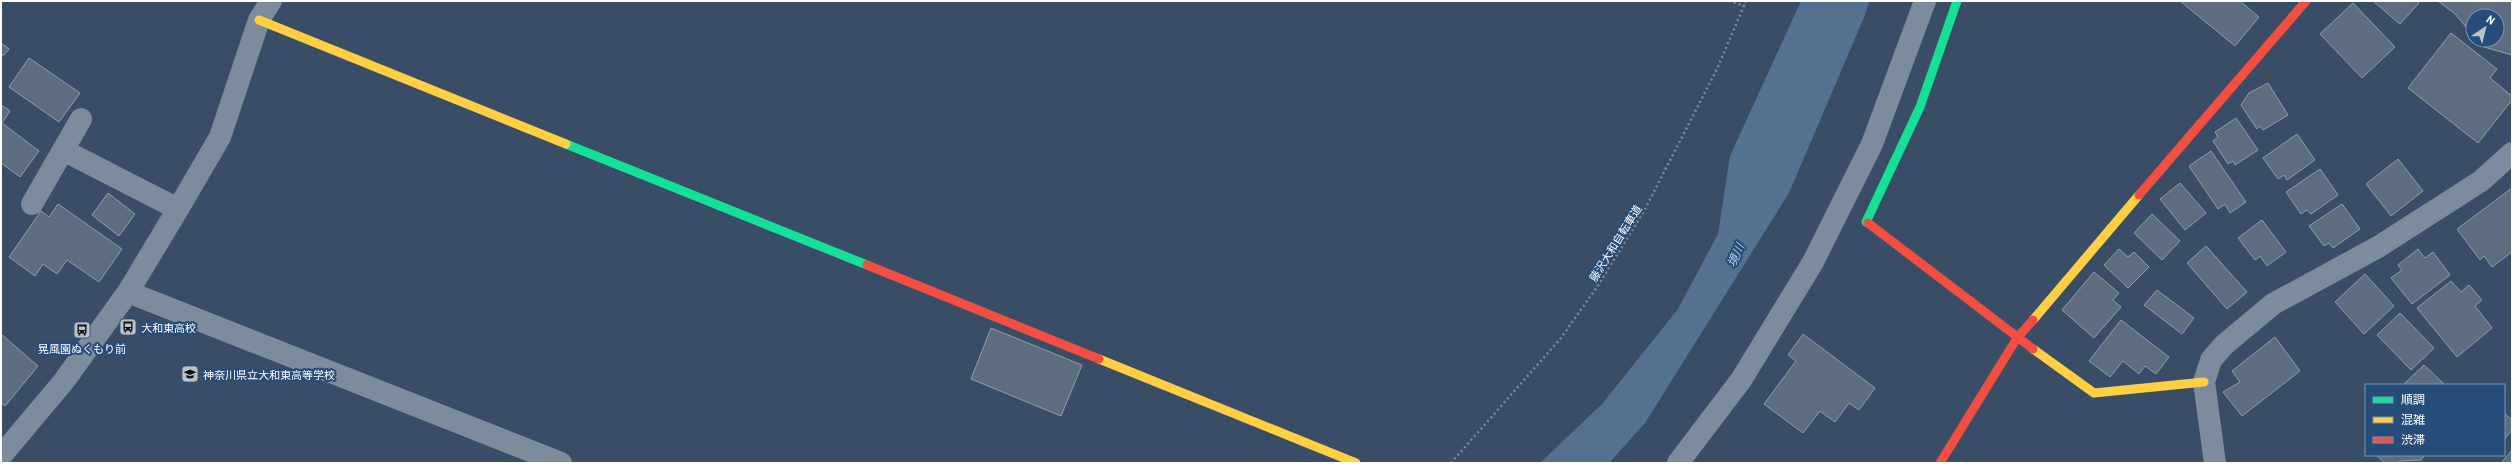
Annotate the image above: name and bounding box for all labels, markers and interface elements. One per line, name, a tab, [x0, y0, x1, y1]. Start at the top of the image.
north arrow	[2465, 8, 2505, 48]
text: N	[2484, 12, 2498, 27]
street label: 藤沢大和自転車道	[1586, 202, 1644, 284]
water label: 境川	[1724, 239, 1747, 269]
bus stop icon: 大和東高校	[118, 317, 138, 337]
bus stop icon: 晃風園ぬくもり前	[72, 320, 92, 340]
place label: 大和東高校	[141, 321, 196, 334]
place label: 晃風園ぬくもり前	[38, 342, 126, 355]
school or university icon: 神奈川県立大和東高等学校	[180, 364, 200, 384]
place label: 神奈川県立大和東高等学校	[203, 368, 335, 381]
legend	[2365, 384, 2505, 456]
text: 順調	[2401, 392, 2425, 406]
text: 混雑	[2401, 412, 2425, 426]
text: 渋滞	[2401, 432, 2425, 446]

